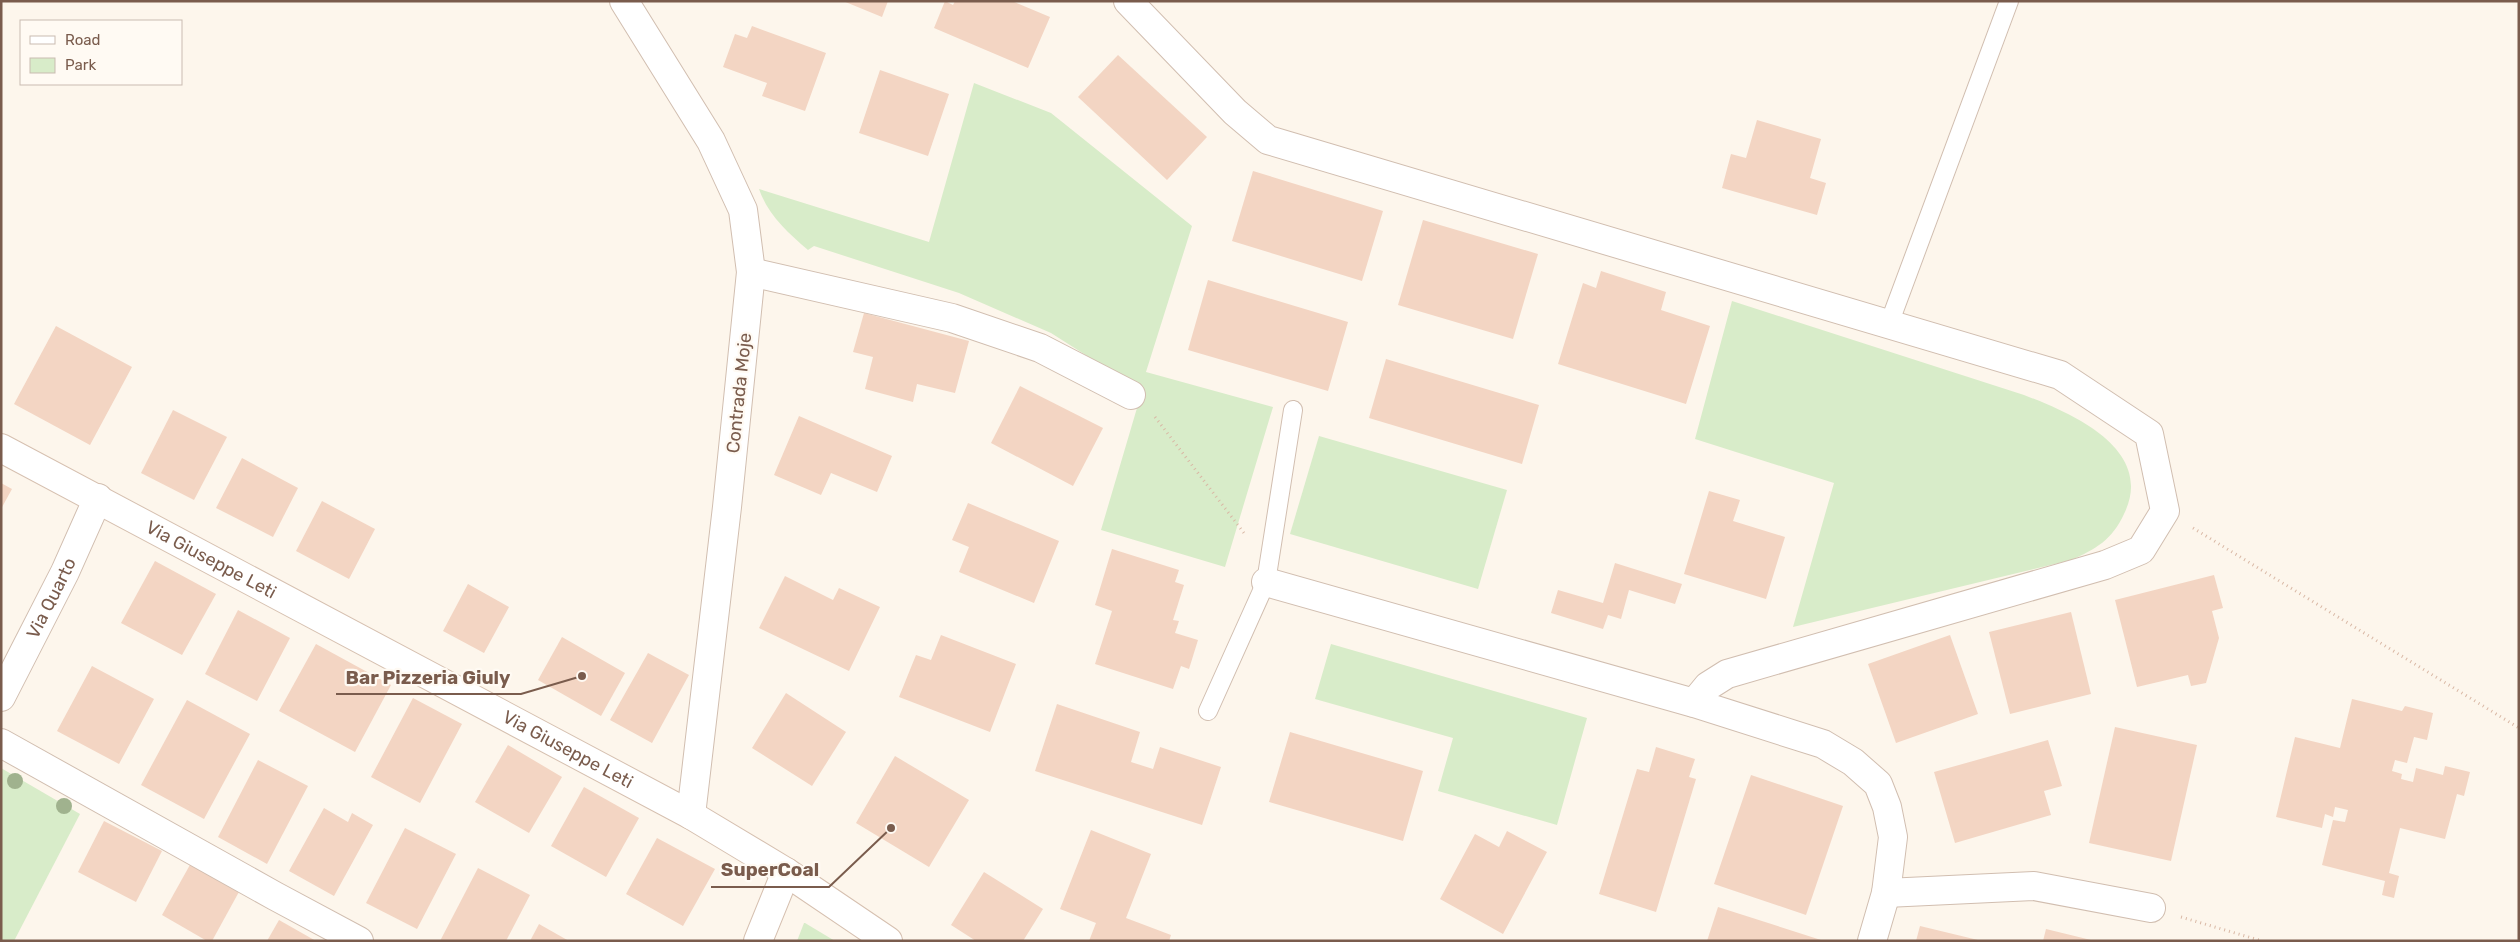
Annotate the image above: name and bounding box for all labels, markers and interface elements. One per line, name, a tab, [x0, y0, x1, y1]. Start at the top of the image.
legend	[20, 20, 182, 85]
text: Road	[65, 31, 101, 49]
text: Park	[65, 56, 96, 74]
street label: Contrada Moje	[722, 332, 756, 454]
street label: Via Giuseppe Leti	[142, 516, 280, 603]
street label: Via Quarto	[22, 554, 81, 642]
callout: Bar Pizzeria Giuly	[336, 660, 521, 694]
text: Bar Pizzeria Giuly	[346, 666, 511, 689]
street label: Via Giuseppe Leti	[499, 706, 637, 793]
callout: SuperCoal	[711, 853, 829, 887]
text: SuperCoal	[721, 858, 819, 881]

